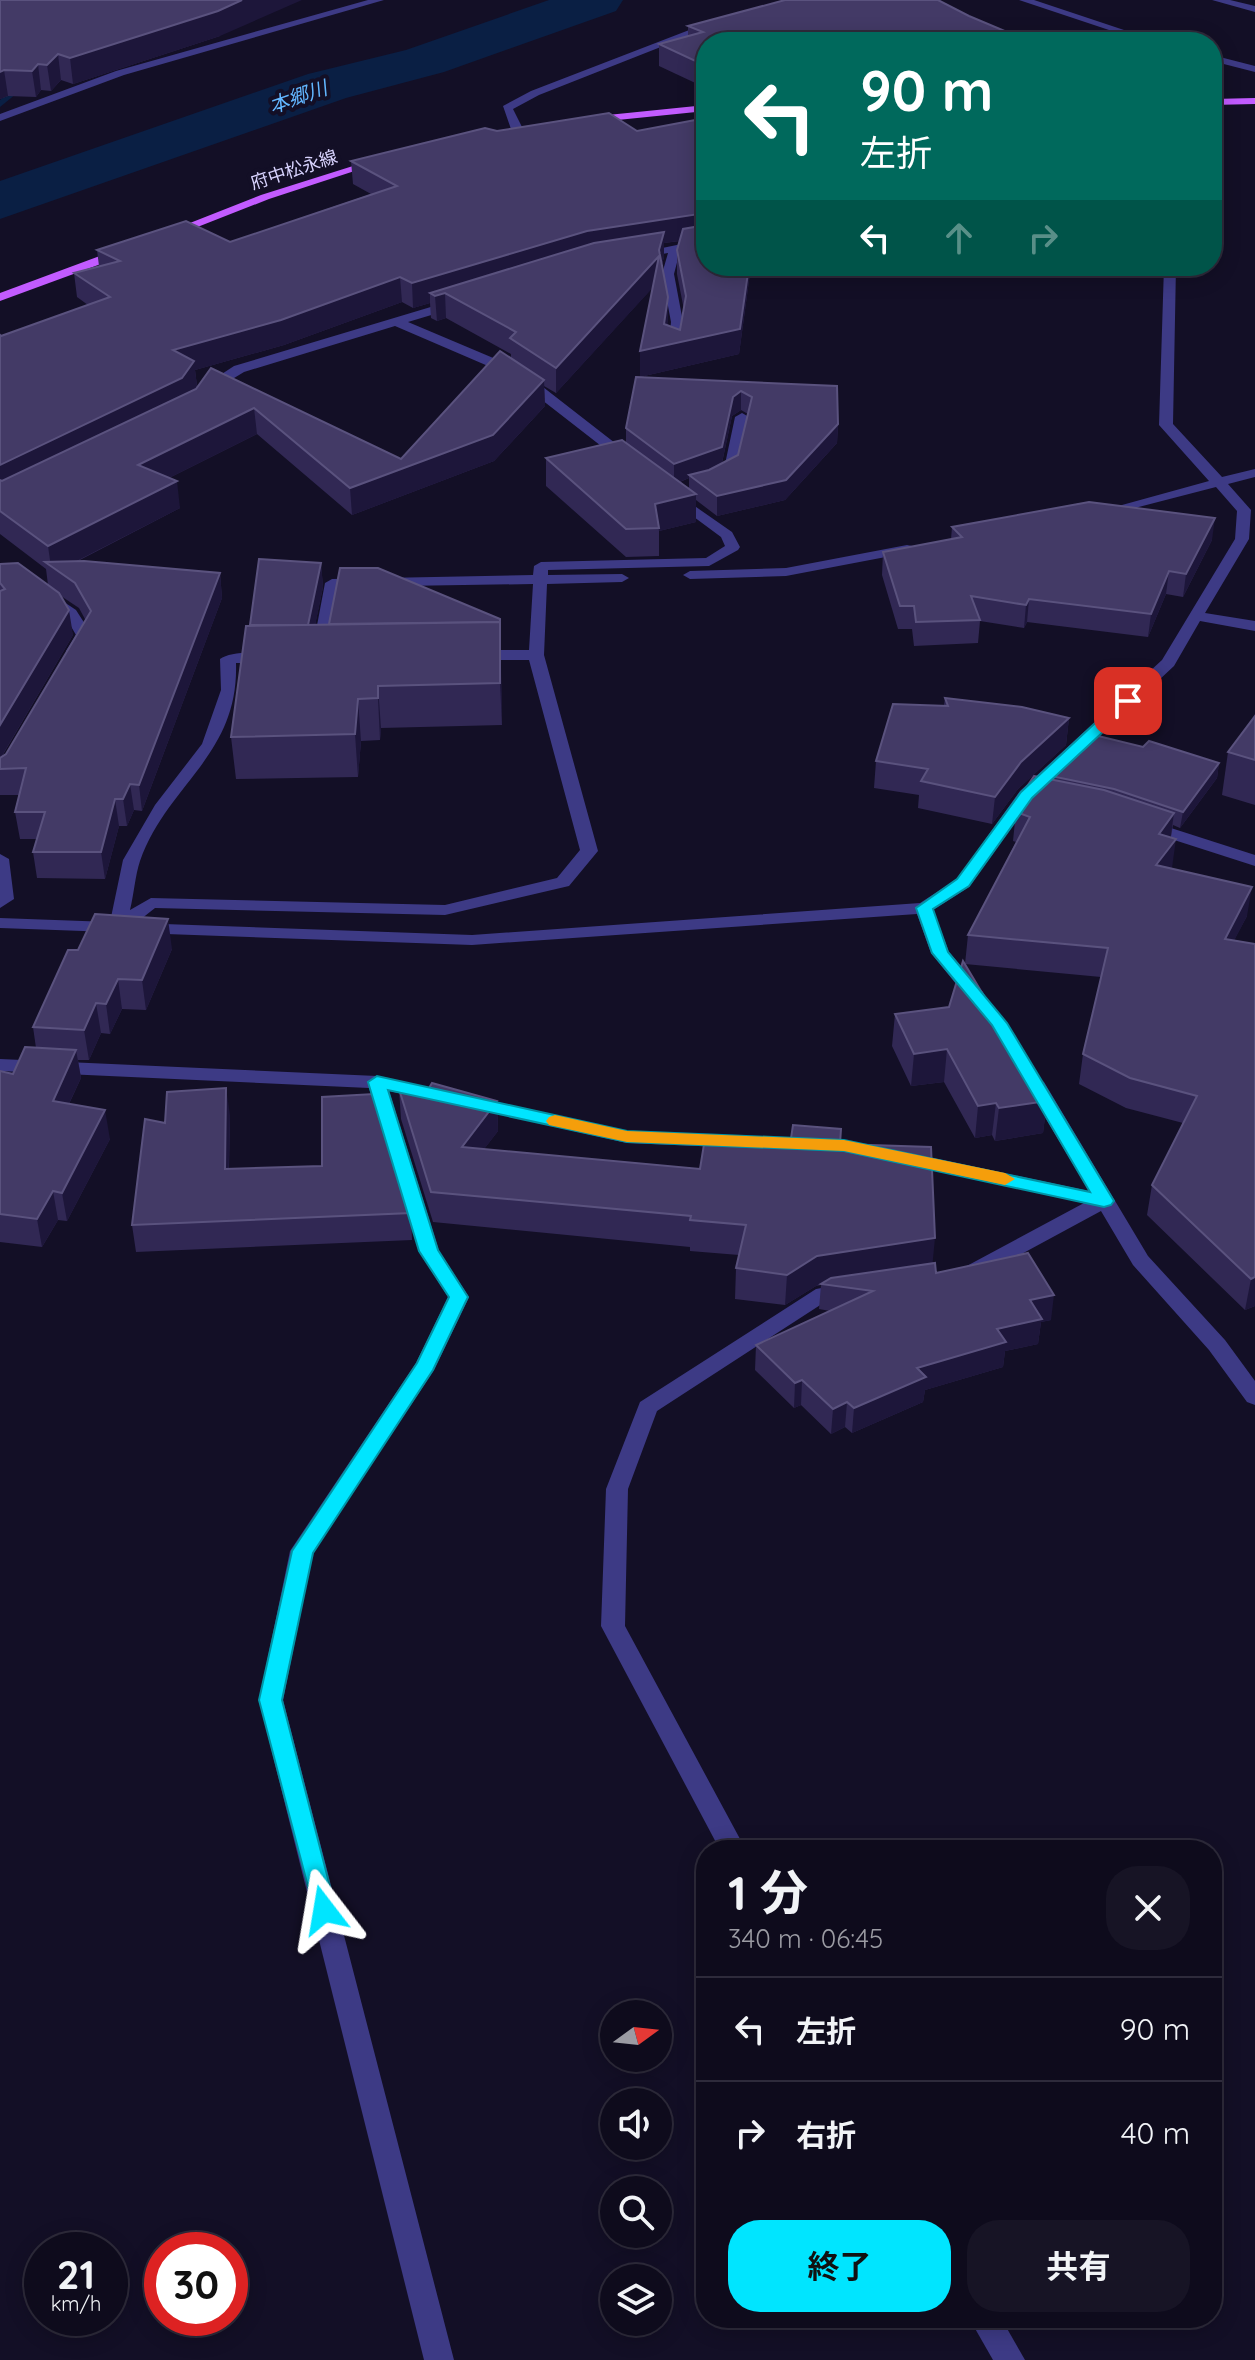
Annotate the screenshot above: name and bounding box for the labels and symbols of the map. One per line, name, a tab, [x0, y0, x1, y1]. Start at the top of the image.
water label: 本郷川	[265, 74, 332, 118]
street label: 府中松永線	[247, 145, 340, 194]
pin	[1094, 667, 1162, 735]
position arrow	[282, 1868, 366, 1952]
north arrow	[600, 2000, 672, 2072]
speed limit sign: 30	[144, 2232, 248, 2336]

